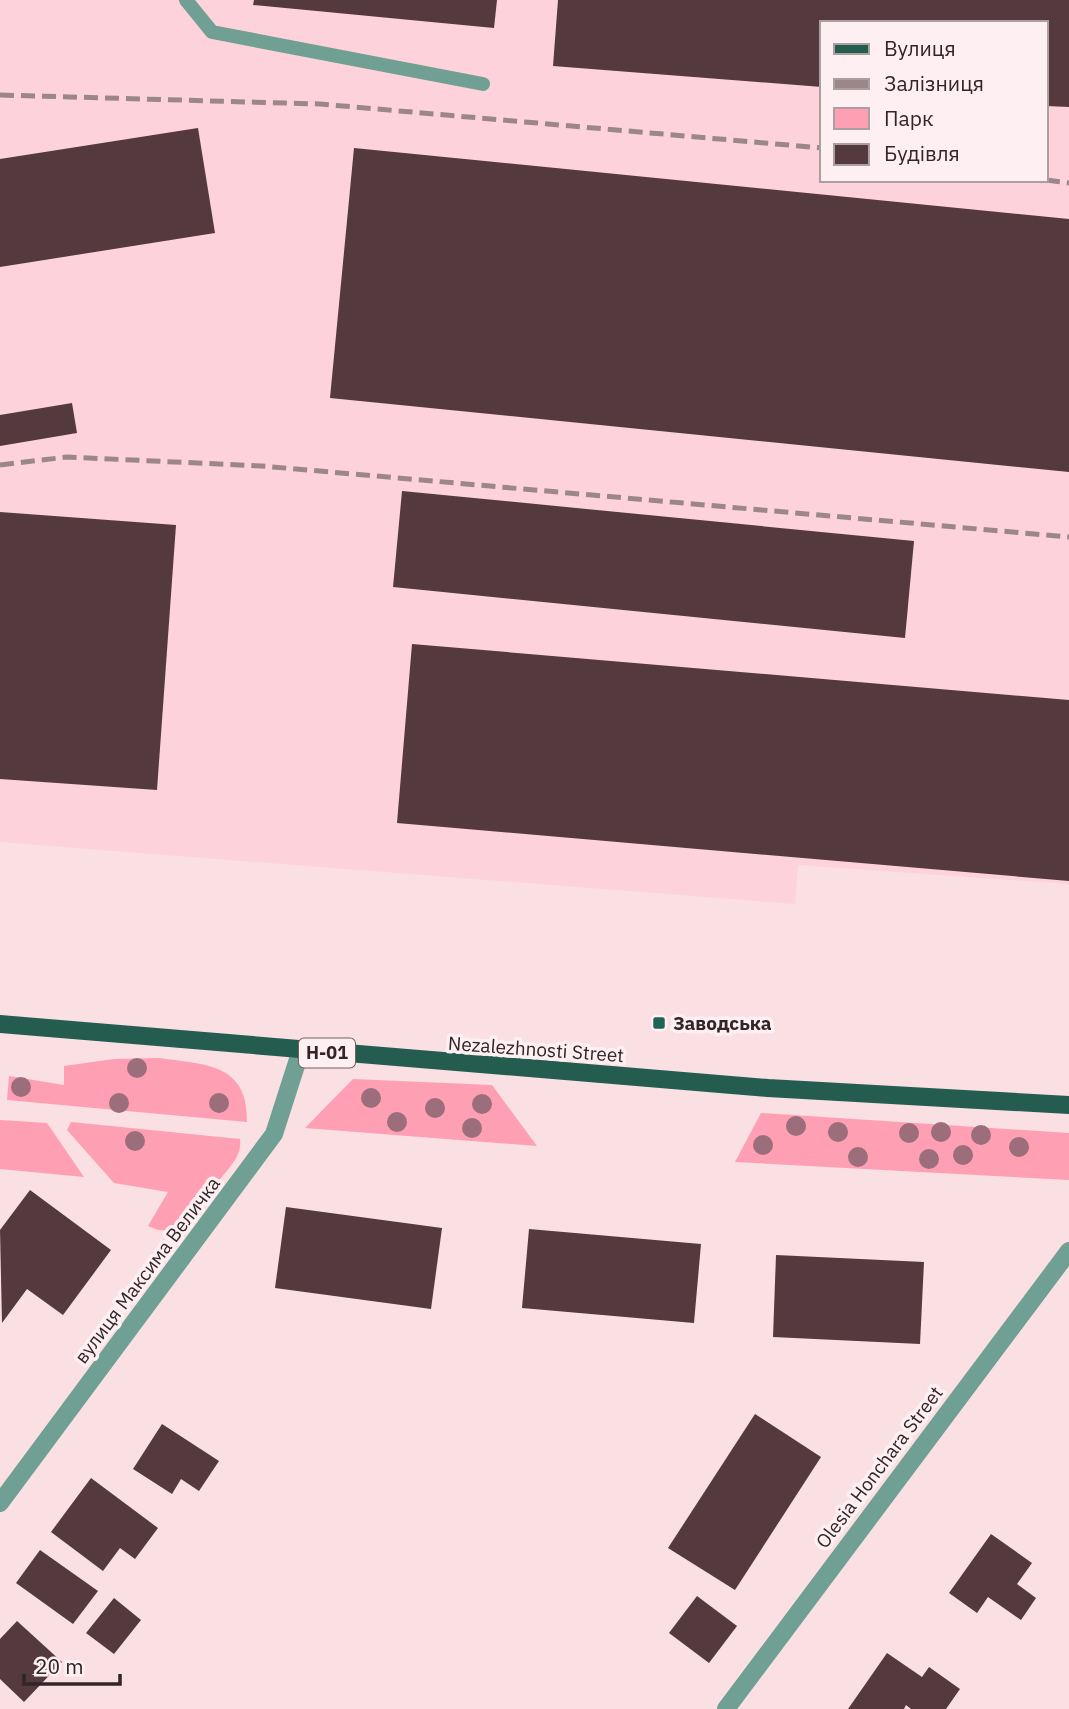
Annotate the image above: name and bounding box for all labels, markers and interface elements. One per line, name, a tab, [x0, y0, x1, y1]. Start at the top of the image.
legend	[820, 21, 1048, 182]
text: Вулиця	[884, 34, 956, 62]
text: Залізниця	[884, 69, 984, 97]
text: Парк	[884, 104, 934, 132]
text: Будівля	[884, 139, 960, 167]
place label: Заводська	[673, 1011, 772, 1035]
marker: Заводська	[651, 1015, 667, 1031]
street label: Nezalezhnosti Street	[447, 1031, 625, 1067]
road number: Н-01	[299, 1038, 355, 1068]
street label: вулиця Максима Величка	[69, 1172, 225, 1368]
street label: Olesia Honchara Street	[810, 1381, 948, 1553]
scale bar	[24, 1642, 121, 1686]
text: 20 m	[35, 1652, 84, 1680]

